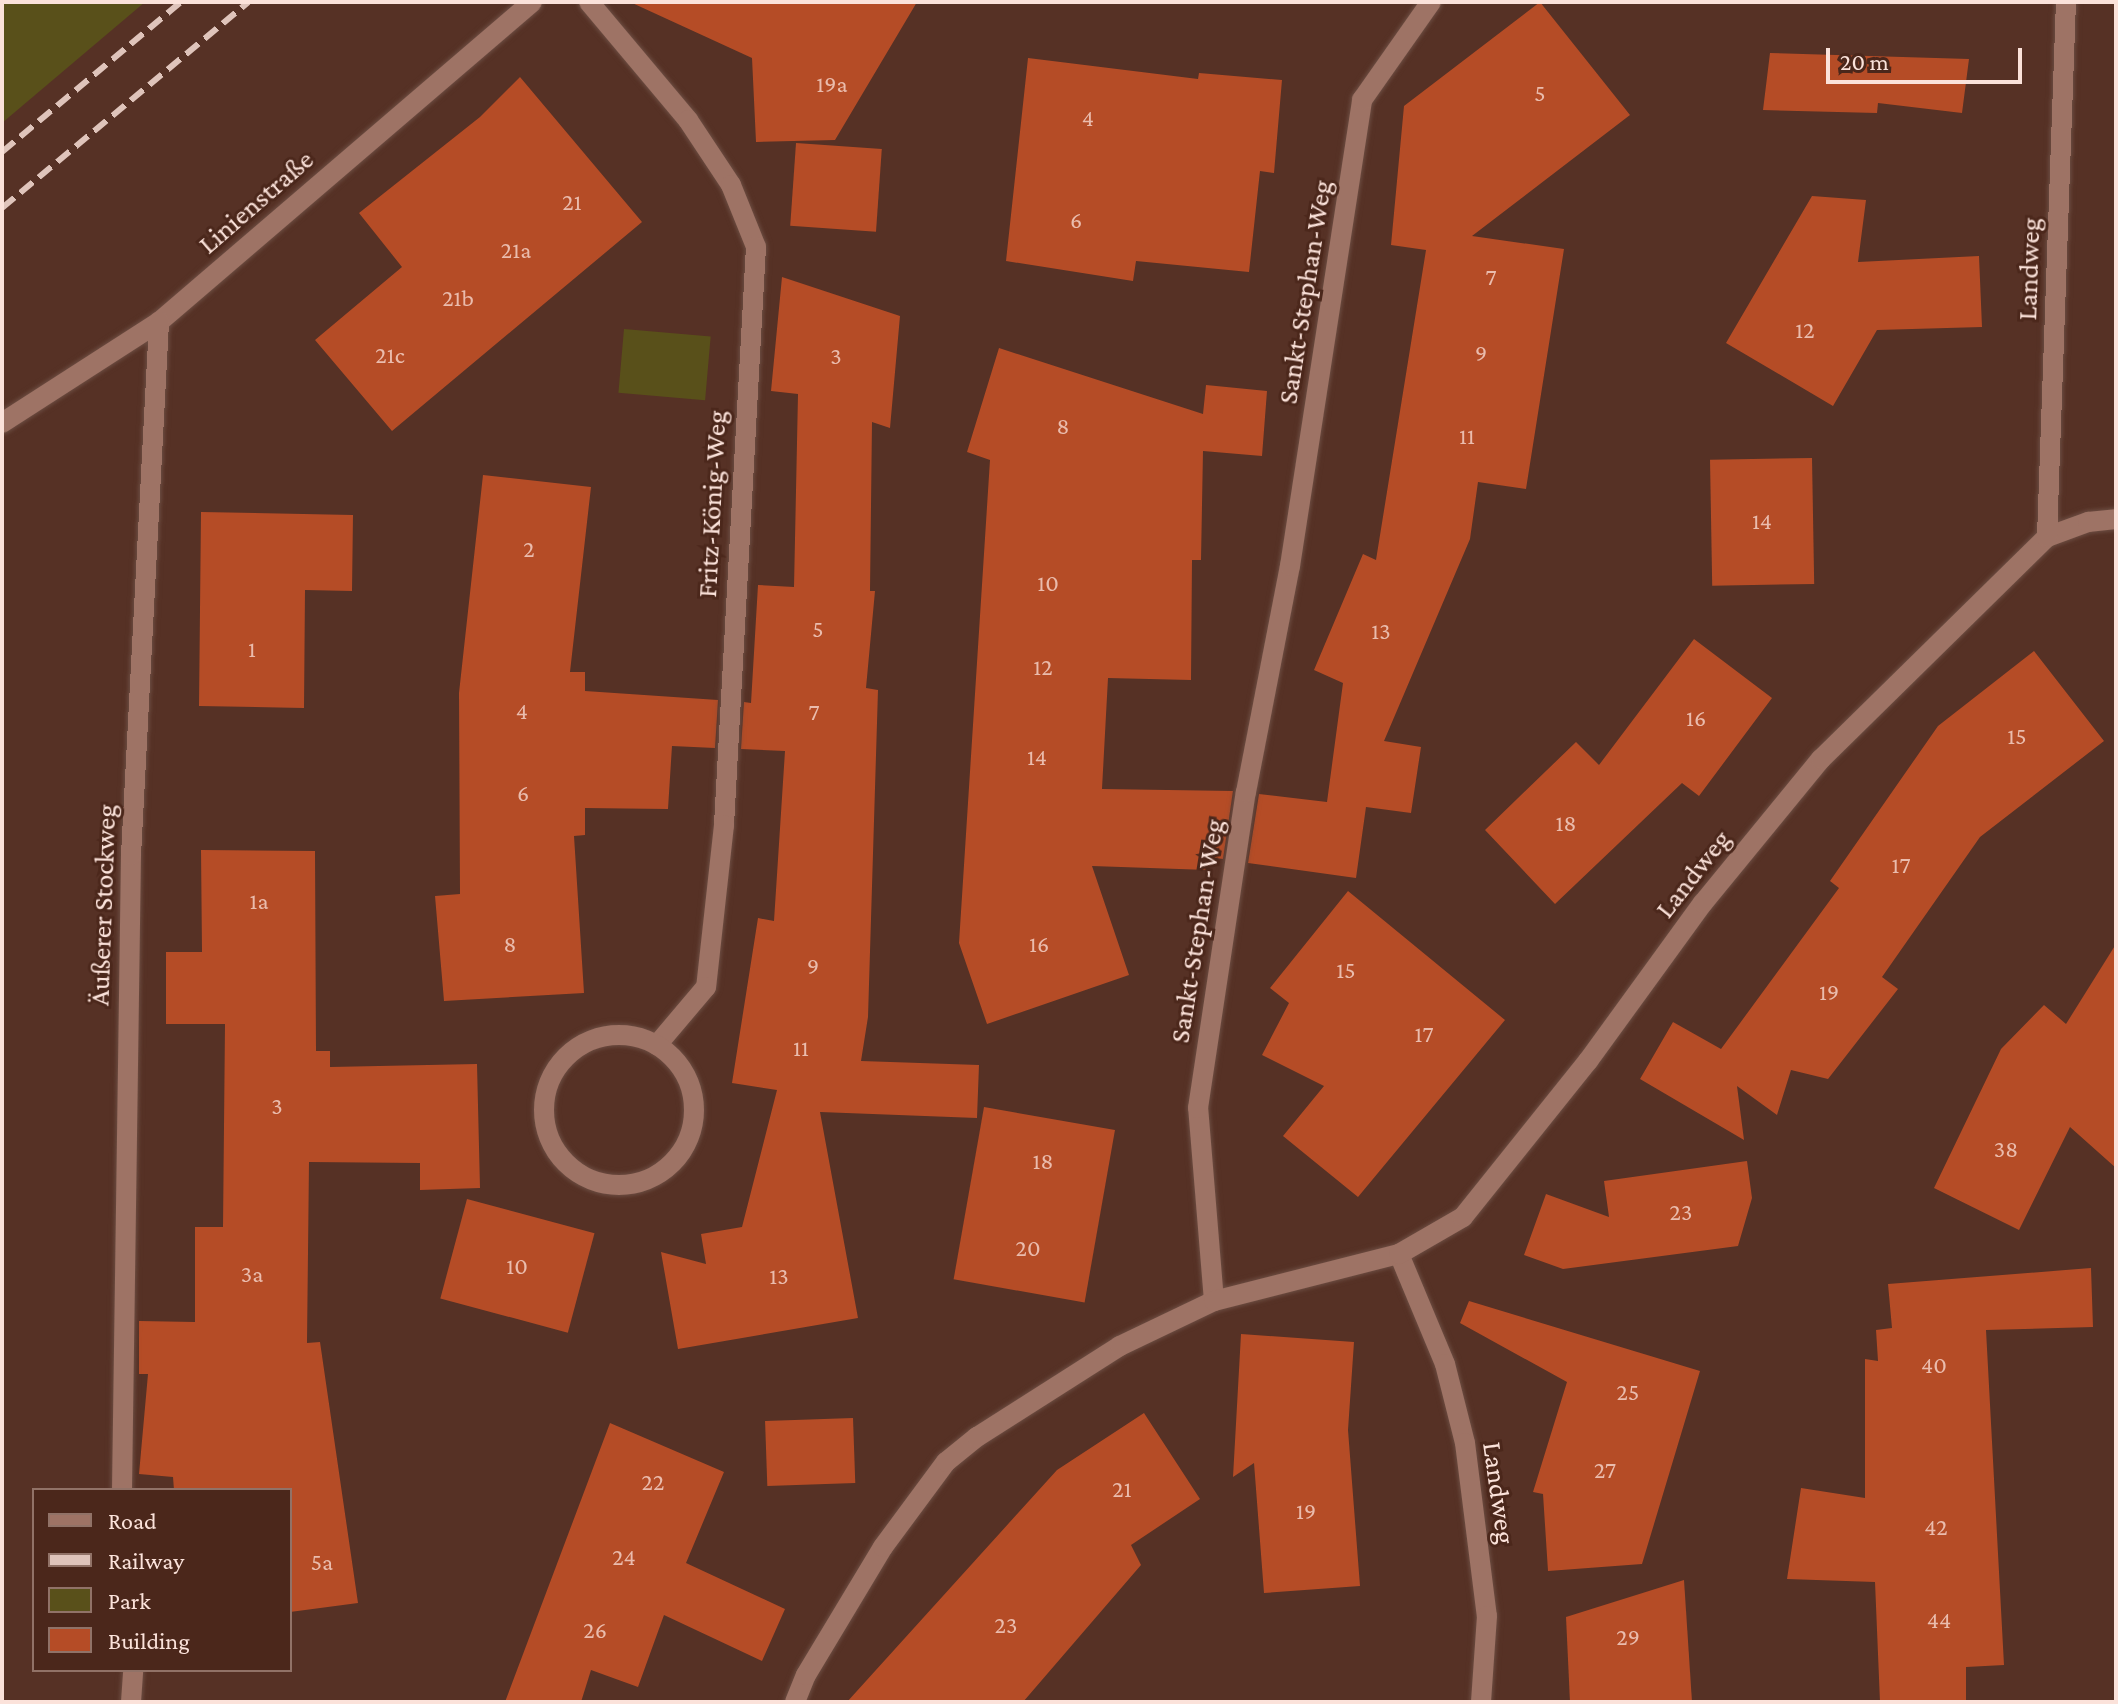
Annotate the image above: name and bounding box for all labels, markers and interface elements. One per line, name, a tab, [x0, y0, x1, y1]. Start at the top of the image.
scale bar	[1830, 32, 2026, 82]
text: 20 m	[1840, 48, 1889, 75]
house number: 19a	[816, 70, 848, 98]
house number: 5	[1534, 79, 1546, 107]
house number: 4	[1082, 104, 1094, 132]
street label: Linienstraße	[192, 143, 320, 261]
street label: Sankt-Stephan-Weg	[1271, 178, 1339, 406]
house number: 21	[562, 188, 582, 216]
house number: 6	[1070, 206, 1082, 234]
street label: Landweg	[2010, 217, 2048, 321]
house number: 21a	[501, 236, 531, 264]
house number: 7	[1485, 263, 1497, 291]
house number: 21b	[442, 284, 474, 312]
house number: 12	[1795, 316, 1815, 344]
house number: 9	[1475, 339, 1487, 367]
house number: 21c	[375, 341, 405, 369]
house number: 3	[830, 342, 842, 370]
street label: Fritz-König-Weg	[690, 409, 734, 599]
house number: 8	[1057, 412, 1069, 440]
house number: 11	[1459, 422, 1475, 450]
house number: 14	[1752, 507, 1772, 535]
house number: 2	[523, 535, 535, 563]
house number: 10	[1037, 569, 1059, 597]
house number: 5	[812, 615, 824, 643]
house number: 13	[1371, 617, 1391, 645]
house number: 1	[248, 635, 256, 663]
house number: 12	[1033, 653, 1053, 681]
house number: 4	[516, 697, 528, 725]
house number: 7	[808, 698, 820, 726]
house number: 16	[1686, 704, 1706, 732]
house number: 15	[2007, 722, 2027, 750]
house number: 14	[1027, 743, 1047, 771]
house number: 6	[517, 779, 529, 807]
street label: Äußerer Stockweg	[83, 804, 123, 1006]
house number: 18	[1556, 809, 1576, 837]
street label: Sankt-Stephan-Weg	[1163, 817, 1231, 1045]
street label: Landweg	[1648, 823, 1738, 925]
house number: 17	[1891, 851, 1911, 879]
house number: 1a	[249, 887, 269, 915]
house number: 8	[504, 930, 516, 958]
house number: 16	[1029, 930, 1049, 958]
house number: 9	[807, 952, 819, 980]
house number: 15	[1336, 956, 1356, 984]
house number: 19	[1819, 978, 1839, 1006]
house number: 17	[1414, 1020, 1434, 1048]
house number: 11	[793, 1034, 809, 1062]
house number: 3	[271, 1092, 283, 1120]
house number: 38	[1994, 1135, 2018, 1163]
house number: 18	[1033, 1147, 1053, 1175]
house number: 23	[1670, 1198, 1692, 1226]
house number: 20	[1015, 1234, 1041, 1262]
house number: 10	[506, 1252, 528, 1280]
house number: 3a	[241, 1260, 263, 1288]
house number: 13	[769, 1262, 789, 1290]
house number: 40	[1921, 1351, 1947, 1379]
house number: 25	[1617, 1378, 1639, 1406]
street label: Landweg	[1475, 1440, 1523, 1546]
house number: 27	[1594, 1456, 1616, 1484]
house number: 22	[642, 1468, 664, 1496]
house number: 21	[1112, 1475, 1132, 1503]
legend	[32, 1488, 292, 1672]
house number: 19	[1296, 1497, 1316, 1525]
text: Road	[108, 1507, 157, 1534]
house number: 42	[1924, 1513, 1948, 1541]
house number: 24	[612, 1543, 636, 1571]
text: Railway	[108, 1547, 184, 1574]
house number: 5a	[311, 1548, 333, 1576]
text: Park	[108, 1587, 151, 1614]
house number: 44	[1927, 1606, 1951, 1634]
house number: 23	[995, 1611, 1017, 1639]
house number: 26	[583, 1616, 607, 1644]
house number: 29	[1616, 1623, 1640, 1651]
text: Building	[108, 1627, 190, 1654]

